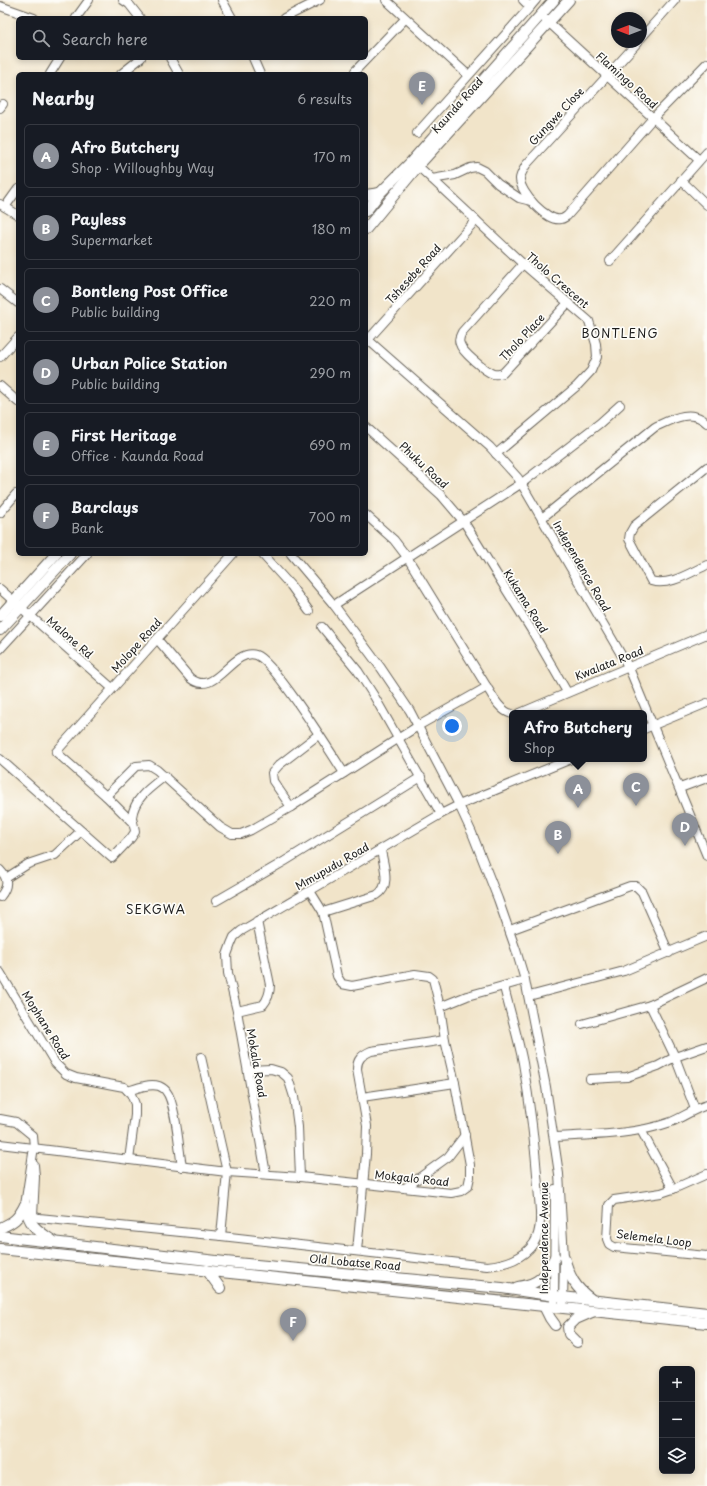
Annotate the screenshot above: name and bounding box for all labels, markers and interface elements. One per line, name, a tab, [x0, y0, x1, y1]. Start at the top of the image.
north arrow	[611, 12, 647, 48]
search box	[16, 16, 368, 60]
icon: search	[30, 27, 52, 49]
text: Search here	[62, 27, 148, 50]
street label: Flamingo Road	[592, 48, 662, 112]
pin: E	[409, 72, 435, 105]
street label: Kaunda Road	[427, 73, 487, 137]
street label: Gungwe Close	[524, 83, 588, 149]
text: Nearby	[32, 85, 94, 111]
text: 6 results	[297, 89, 352, 108]
text: Afro Butchery	[71, 135, 180, 158]
text: A	[41, 147, 51, 166]
text: 170 m	[313, 147, 351, 166]
text: Shop · Willoughby Way	[71, 158, 214, 177]
text: Payless	[71, 207, 126, 230]
text: B	[42, 219, 50, 238]
text: 180 m	[312, 219, 351, 238]
text: Supermarket	[71, 230, 153, 249]
street label: Tshesebe Road	[381, 240, 445, 308]
street label: Tholo Crescent	[523, 248, 593, 312]
text: Bontleng Post Office	[71, 279, 228, 302]
text: C	[41, 291, 51, 310]
text: 220 m	[309, 291, 351, 310]
text: Public building	[71, 302, 160, 321]
street label: Tholo Place	[495, 309, 549, 365]
district label: BONTLENG	[582, 324, 658, 342]
text: Urban Police Station	[71, 351, 228, 374]
text: D	[41, 363, 51, 382]
text: 290 m	[310, 363, 351, 382]
text: Public building	[71, 374, 160, 393]
text: First Heritage	[71, 423, 177, 446]
text: E	[42, 435, 50, 454]
text: 690 m	[309, 435, 351, 454]
street label: Phuku Road	[395, 438, 453, 492]
text: Office · Kaunda Road	[71, 446, 204, 465]
text: Barclays	[71, 495, 138, 518]
text: F	[42, 507, 50, 526]
text: 700 m	[309, 507, 351, 526]
street label: Independence Road	[549, 517, 615, 615]
text: Bank	[71, 518, 104, 537]
street label: Kukama Road	[500, 566, 552, 636]
street label: Malone Rd	[43, 612, 97, 662]
street label: Molope Road	[107, 613, 166, 676]
street label: Kwalata Road	[572, 641, 646, 685]
popup	[509, 710, 647, 762]
text: Afro Butchery	[524, 715, 632, 738]
your location	[442, 716, 462, 736]
text: Shop	[524, 738, 555, 757]
pin: C	[623, 773, 649, 806]
pin: A	[565, 775, 591, 808]
pin: D	[672, 813, 698, 846]
pin: B	[545, 821, 571, 854]
street label: Mmupudu Road	[292, 838, 372, 894]
district label: SEKGWA	[126, 900, 186, 918]
street label: Mophane Road	[18, 987, 74, 1063]
street label: Mokala Road	[243, 1027, 271, 1099]
street label: Mokgalo Road	[374, 1166, 450, 1190]
street label: Independence Avenue	[535, 1182, 552, 1294]
street label: Selemela Loop	[615, 1225, 693, 1251]
street label: Old Lobatse Road	[309, 1250, 401, 1274]
pin: F	[280, 1308, 306, 1341]
map controls	[659, 1366, 695, 1474]
button: +	[659, 1366, 695, 1402]
button: −	[659, 1402, 695, 1438]
button: layers	[659, 1438, 695, 1474]

